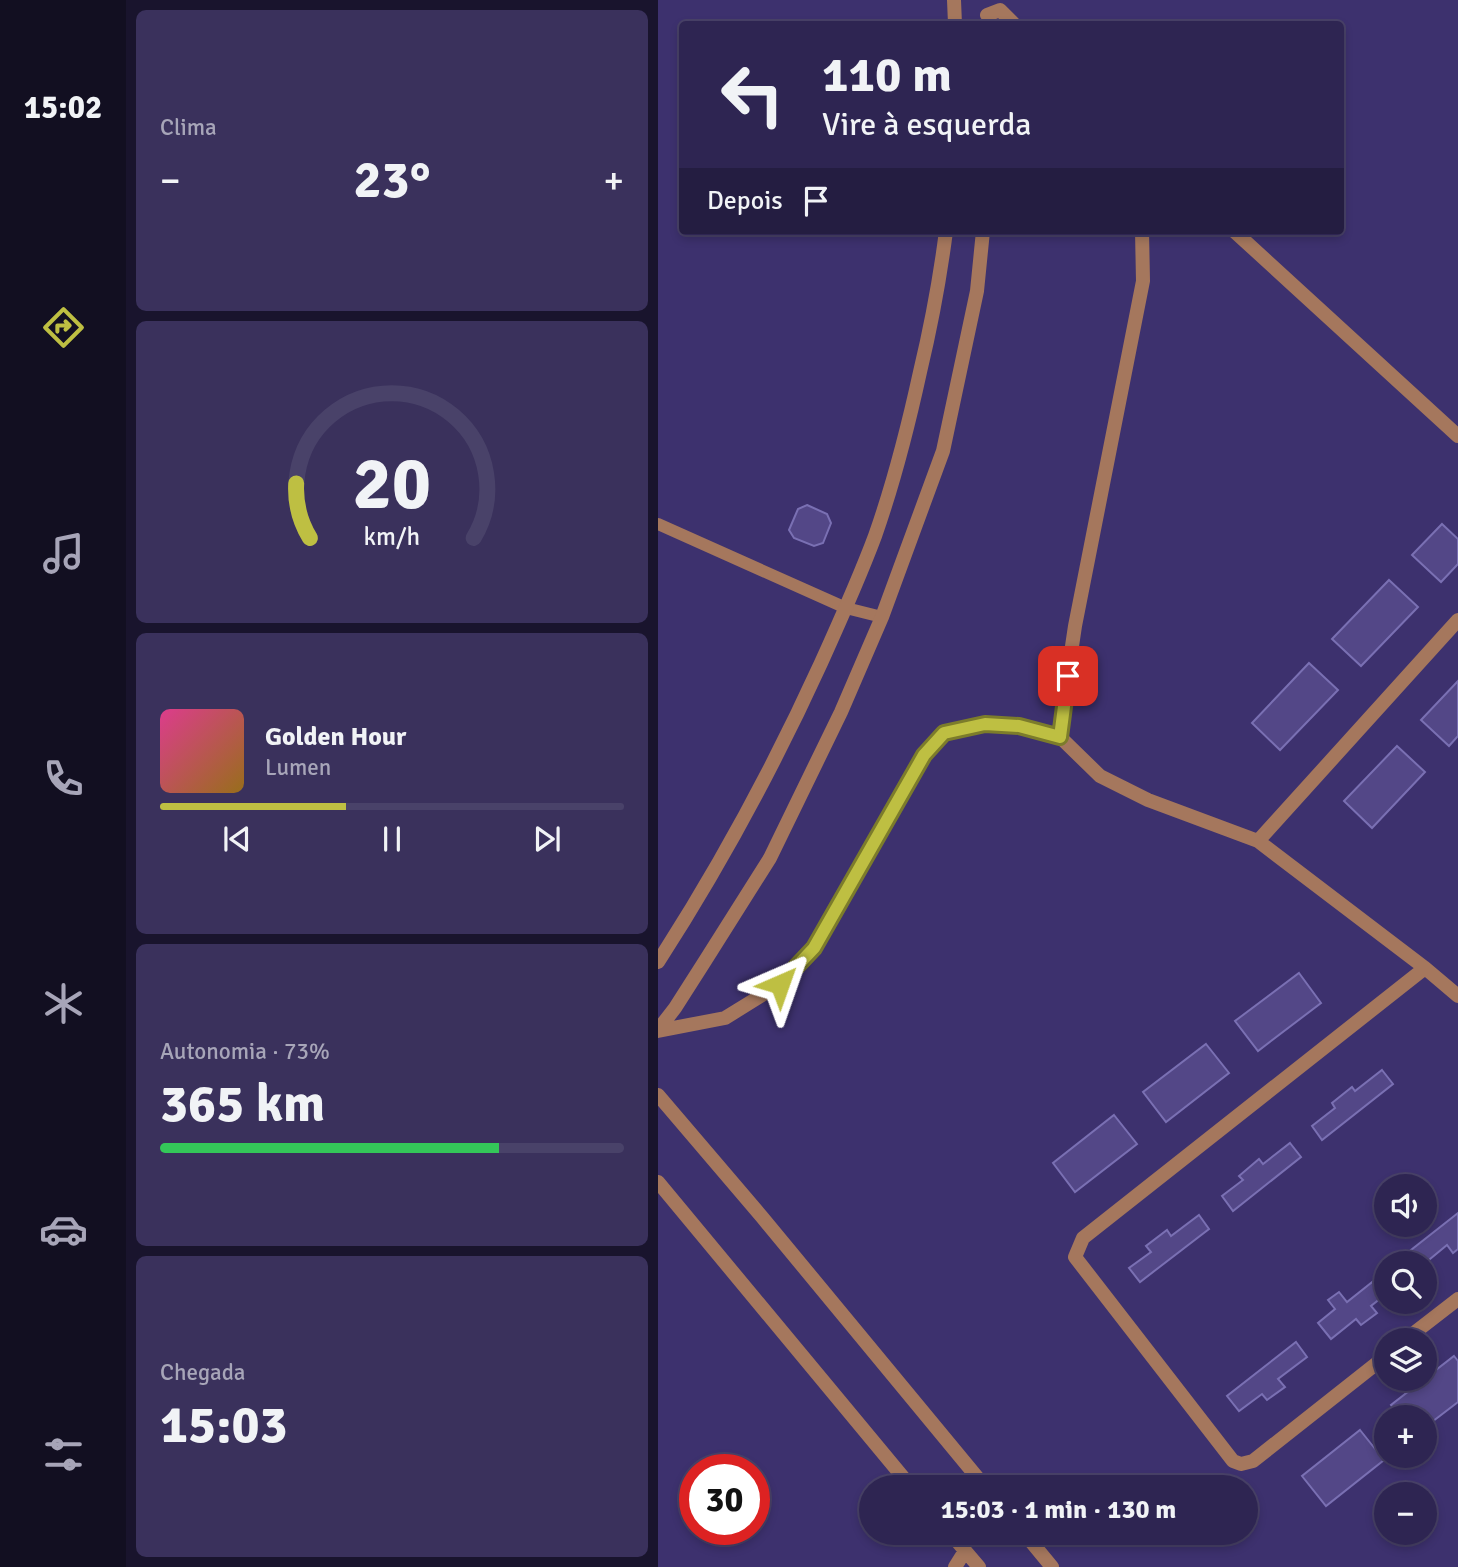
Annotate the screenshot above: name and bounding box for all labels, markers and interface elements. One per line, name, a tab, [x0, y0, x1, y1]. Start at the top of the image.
text: 110 m	[822, 45, 952, 105]
icon: left	[707, 49, 798, 140]
text: 15:02	[24, 88, 102, 127]
text: Vire à esquerda	[822, 105, 1032, 144]
text: Clima	[160, 113, 217, 142]
text: 23°	[354, 148, 430, 212]
text: −	[160, 157, 181, 204]
text: +	[603, 157, 624, 204]
icon: arrive	[797, 182, 835, 220]
text: Depois	[707, 185, 783, 217]
icon: directions	[39, 303, 88, 352]
text: 20	[353, 441, 431, 530]
text: km/h	[364, 521, 420, 552]
icon: music	[39, 529, 88, 578]
pin	[1038, 646, 1098, 706]
icon: arrive	[1049, 657, 1087, 695]
text: Golden Hour	[265, 721, 406, 753]
text: Lumen	[265, 753, 331, 782]
icon: phone	[39, 754, 88, 803]
icon: previous	[218, 820, 256, 858]
icon: pause	[373, 820, 411, 858]
icon: next	[528, 820, 566, 858]
position arrow	[743, 947, 817, 1021]
icon: climate	[39, 979, 88, 1028]
text: Autonomia · 73%	[160, 1037, 330, 1066]
text: 365 km	[160, 1072, 325, 1136]
map controls	[1374, 1174, 1437, 1545]
button: sound	[1374, 1174, 1437, 1237]
icon: car	[39, 1205, 88, 1254]
button: search	[1374, 1251, 1437, 1314]
button: layers	[1374, 1328, 1437, 1391]
text: Chegada	[160, 1358, 245, 1387]
text: 15:03	[160, 1393, 288, 1457]
button: +	[1374, 1405, 1437, 1468]
icon: filters	[39, 1430, 88, 1479]
speed limit sign: 30	[679, 1454, 770, 1545]
button: −	[1374, 1482, 1437, 1545]
text: 15:03 · 1 min · 130 m	[941, 1494, 1176, 1526]

